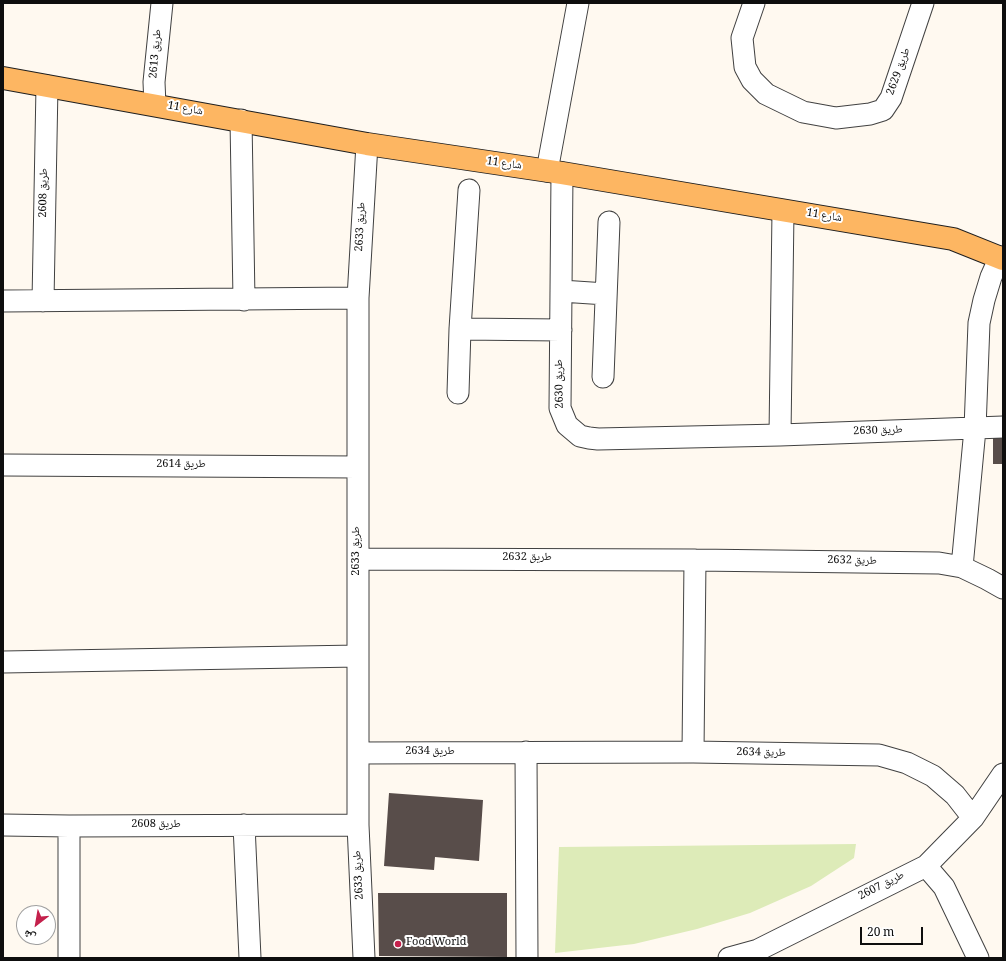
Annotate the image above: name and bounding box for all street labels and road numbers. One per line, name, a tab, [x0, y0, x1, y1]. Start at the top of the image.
street label: طريق 2613	[148, 29, 166, 79]
street label: طريق 2629	[885, 46, 915, 98]
street label: شارع 11	[166, 100, 204, 120]
street label: شارع 11	[485, 156, 523, 174]
street label: طريق 2608	[38, 168, 52, 218]
street label: طريق 2633	[354, 202, 370, 252]
street label: شارع 11	[805, 208, 843, 226]
street label: طريق 2630	[554, 359, 568, 409]
street label: طريق 2630	[853, 425, 903, 439]
street label: طريق 2614	[156, 459, 206, 473]
street label: طريق 2633	[351, 526, 365, 576]
street label: طريق 2632	[502, 552, 552, 566]
street label: طريق 2632	[827, 555, 877, 569]
street label: طريق 2634	[405, 746, 455, 760]
street label: طريق 2634	[736, 747, 786, 761]
street label: طريق 2608	[131, 819, 181, 833]
street label: طريق 2633	[352, 850, 368, 900]
street label: طريق 2607	[857, 870, 907, 904]

